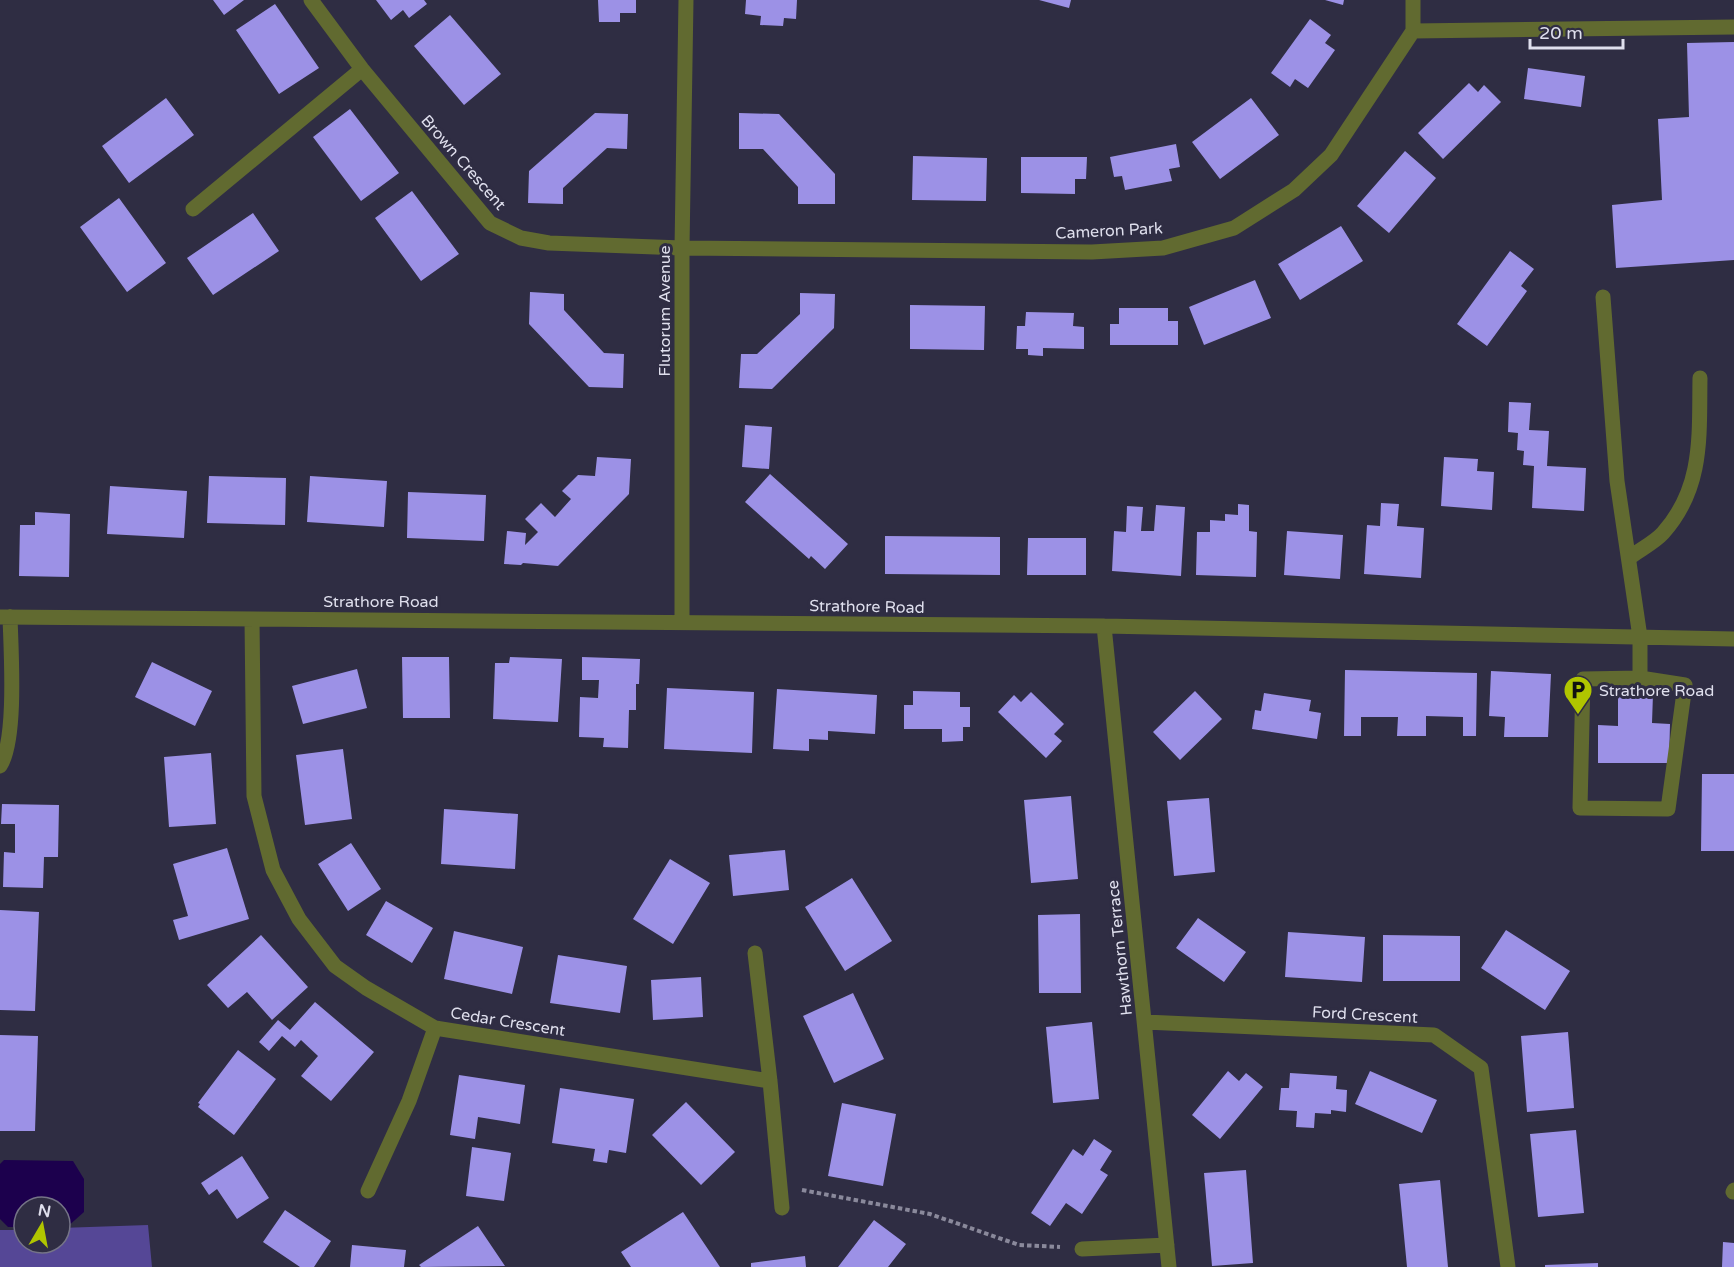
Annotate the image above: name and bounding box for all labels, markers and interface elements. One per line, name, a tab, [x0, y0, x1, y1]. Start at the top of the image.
scale bar	[1530, 12, 1623, 50]
text: 20 m	[1539, 22, 1583, 44]
street label: Brown Crescent	[416, 111, 510, 214]
street label: Cameron Park	[1055, 218, 1164, 244]
street label: Flutorum Avenue	[655, 245, 675, 377]
street label: Strathore Road	[323, 592, 439, 612]
street label: Strathore Road	[809, 596, 925, 618]
parking icon: Strathore Road	[1562, 674, 1594, 716]
place label: Strathore Road	[1599, 681, 1714, 701]
street label: Hawthorn Terrace	[1103, 879, 1137, 1017]
street label: Ford Crescent	[1312, 1002, 1418, 1028]
street label: Cedar Crescent	[449, 1003, 567, 1041]
north arrow	[12, 1195, 72, 1255]
text: N	[36, 1200, 52, 1222]

